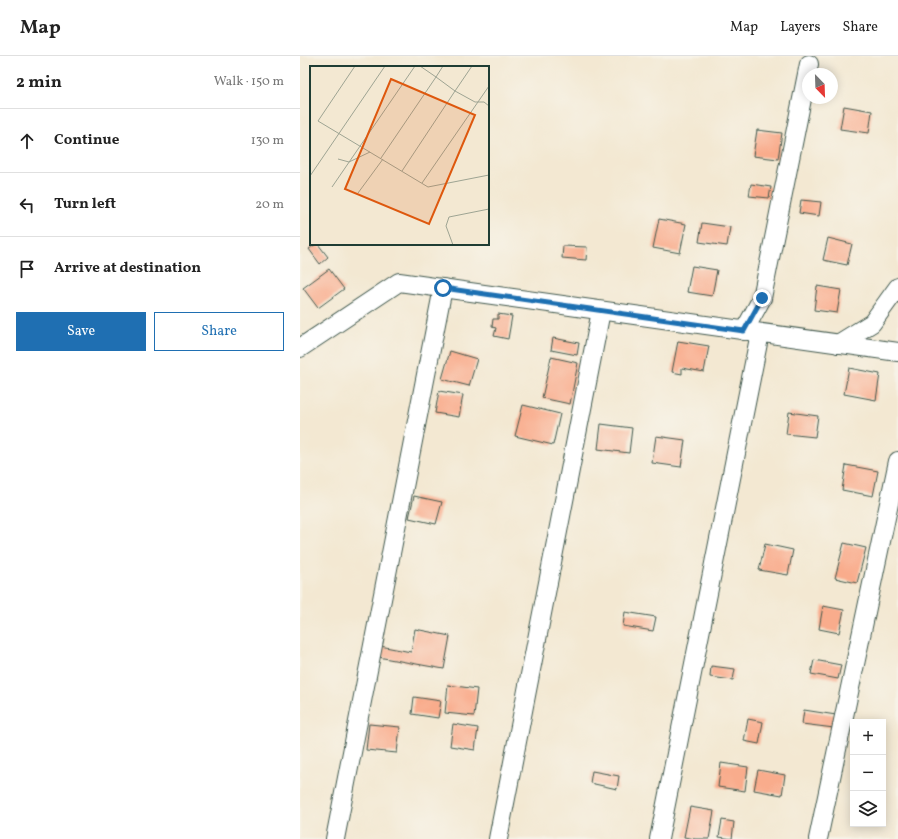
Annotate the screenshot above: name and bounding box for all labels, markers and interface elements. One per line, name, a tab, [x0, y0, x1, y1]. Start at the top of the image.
text: Map	[20, 15, 61, 41]
text: Map	[730, 18, 758, 37]
text: Layers	[780, 18, 820, 37]
text: Share	[842, 18, 878, 37]
inset map	[310, 66, 489, 245]
north arrow	[802, 68, 838, 104]
text: 2 min	[16, 71, 62, 94]
text: Walk · 150 m	[214, 73, 284, 91]
icon: ahead	[16, 130, 38, 152]
text: Continue	[54, 130, 119, 151]
text: 130 m	[251, 132, 284, 150]
icon: left	[16, 194, 38, 216]
text: Turn left	[54, 194, 116, 215]
text: 20 m	[255, 196, 284, 214]
icon: arrive	[16, 258, 38, 280]
text: Arrive at destination	[54, 258, 201, 279]
route start	[434, 279, 452, 297]
route end	[753, 289, 771, 307]
button: Save	[16, 312, 146, 351]
button: Share	[154, 312, 284, 351]
map controls	[850, 719, 886, 827]
button: +	[850, 719, 886, 755]
button: −	[850, 755, 886, 791]
button: layers	[850, 791, 886, 827]

